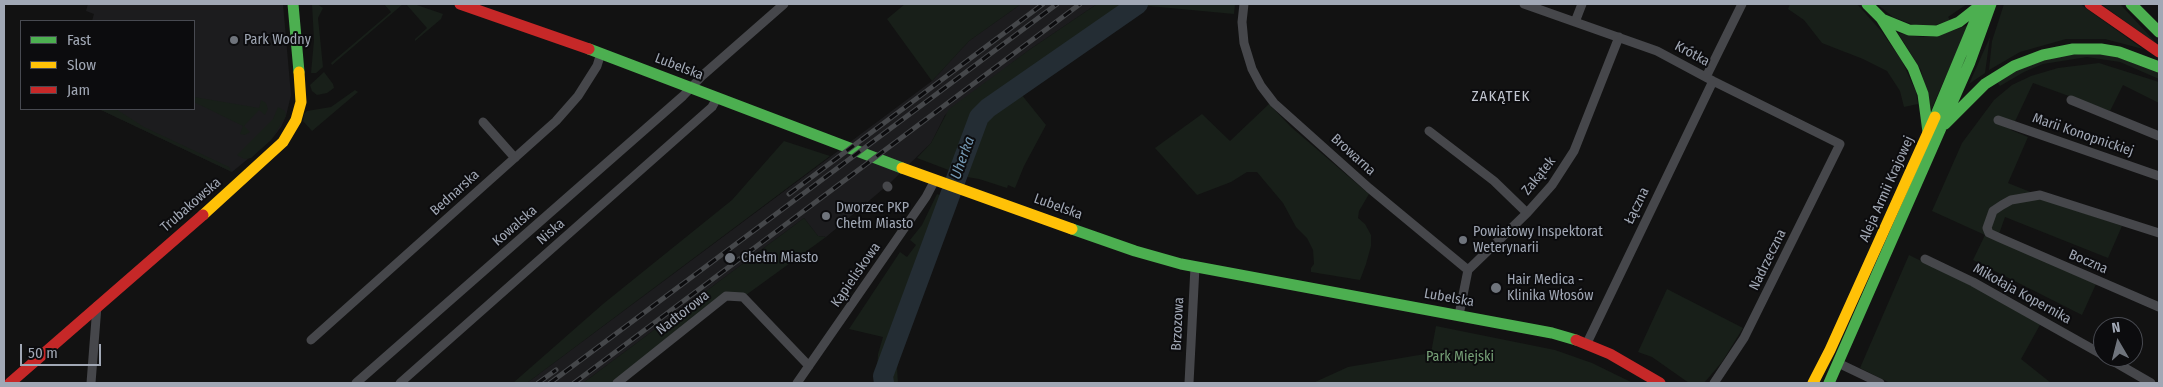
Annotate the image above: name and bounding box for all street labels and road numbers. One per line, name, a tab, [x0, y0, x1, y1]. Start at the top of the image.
street label: Krótka	[1672, 38, 1712, 70]
street label: Lubelska	[652, 50, 706, 84]
street label: Marii Konopnickiej	[2030, 110, 2136, 160]
street label: Browarna	[1327, 131, 1379, 179]
street label: Aleja Armii Krajowej	[1856, 133, 1918, 245]
street label: Zakątek	[1519, 154, 1559, 198]
street label: Bednarska	[427, 167, 483, 219]
street label: Trubakowska	[157, 174, 225, 236]
street label: Łączna	[1621, 185, 1653, 227]
street label: Lubelska	[1031, 190, 1085, 224]
street label: Kowalska	[489, 202, 541, 250]
street label: Niska	[534, 215, 568, 249]
street label: Nadrzeczna	[1746, 227, 1790, 293]
street label: Kąpieliskowa	[828, 240, 884, 310]
street label: Boczna	[2066, 246, 2110, 278]
street label: Mikołaja Kopernika	[1970, 260, 2074, 328]
street label: Lubelska	[1423, 285, 1475, 311]
street label: Nadtorowa	[653, 287, 713, 339]
street label: Brzozowa	[1168, 297, 1188, 351]

